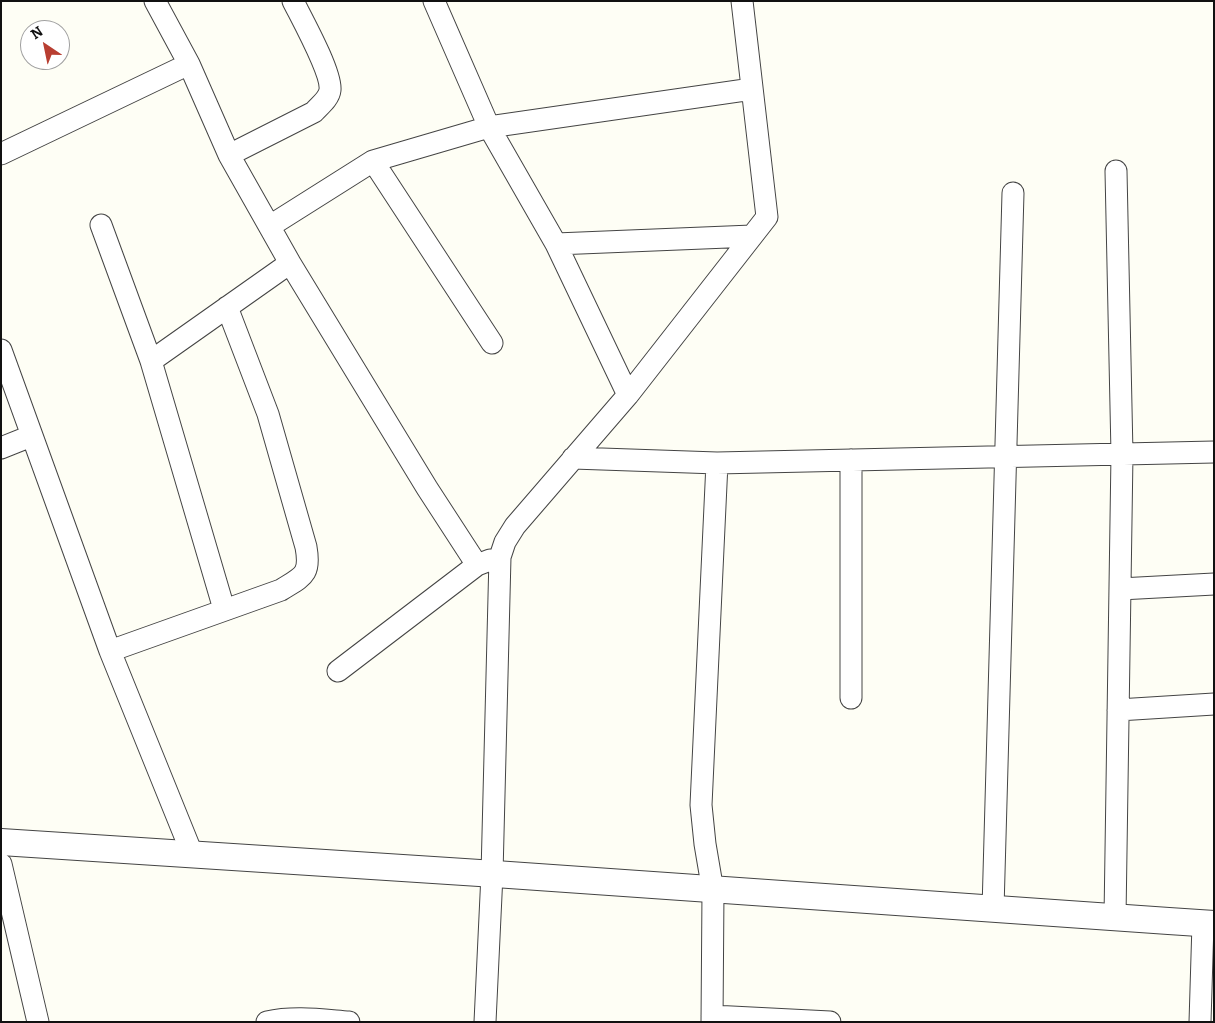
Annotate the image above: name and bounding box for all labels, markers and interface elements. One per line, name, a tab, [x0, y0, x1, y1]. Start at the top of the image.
north arrow	[20, 20, 70, 70]
text: N	[28, 23, 46, 43]

